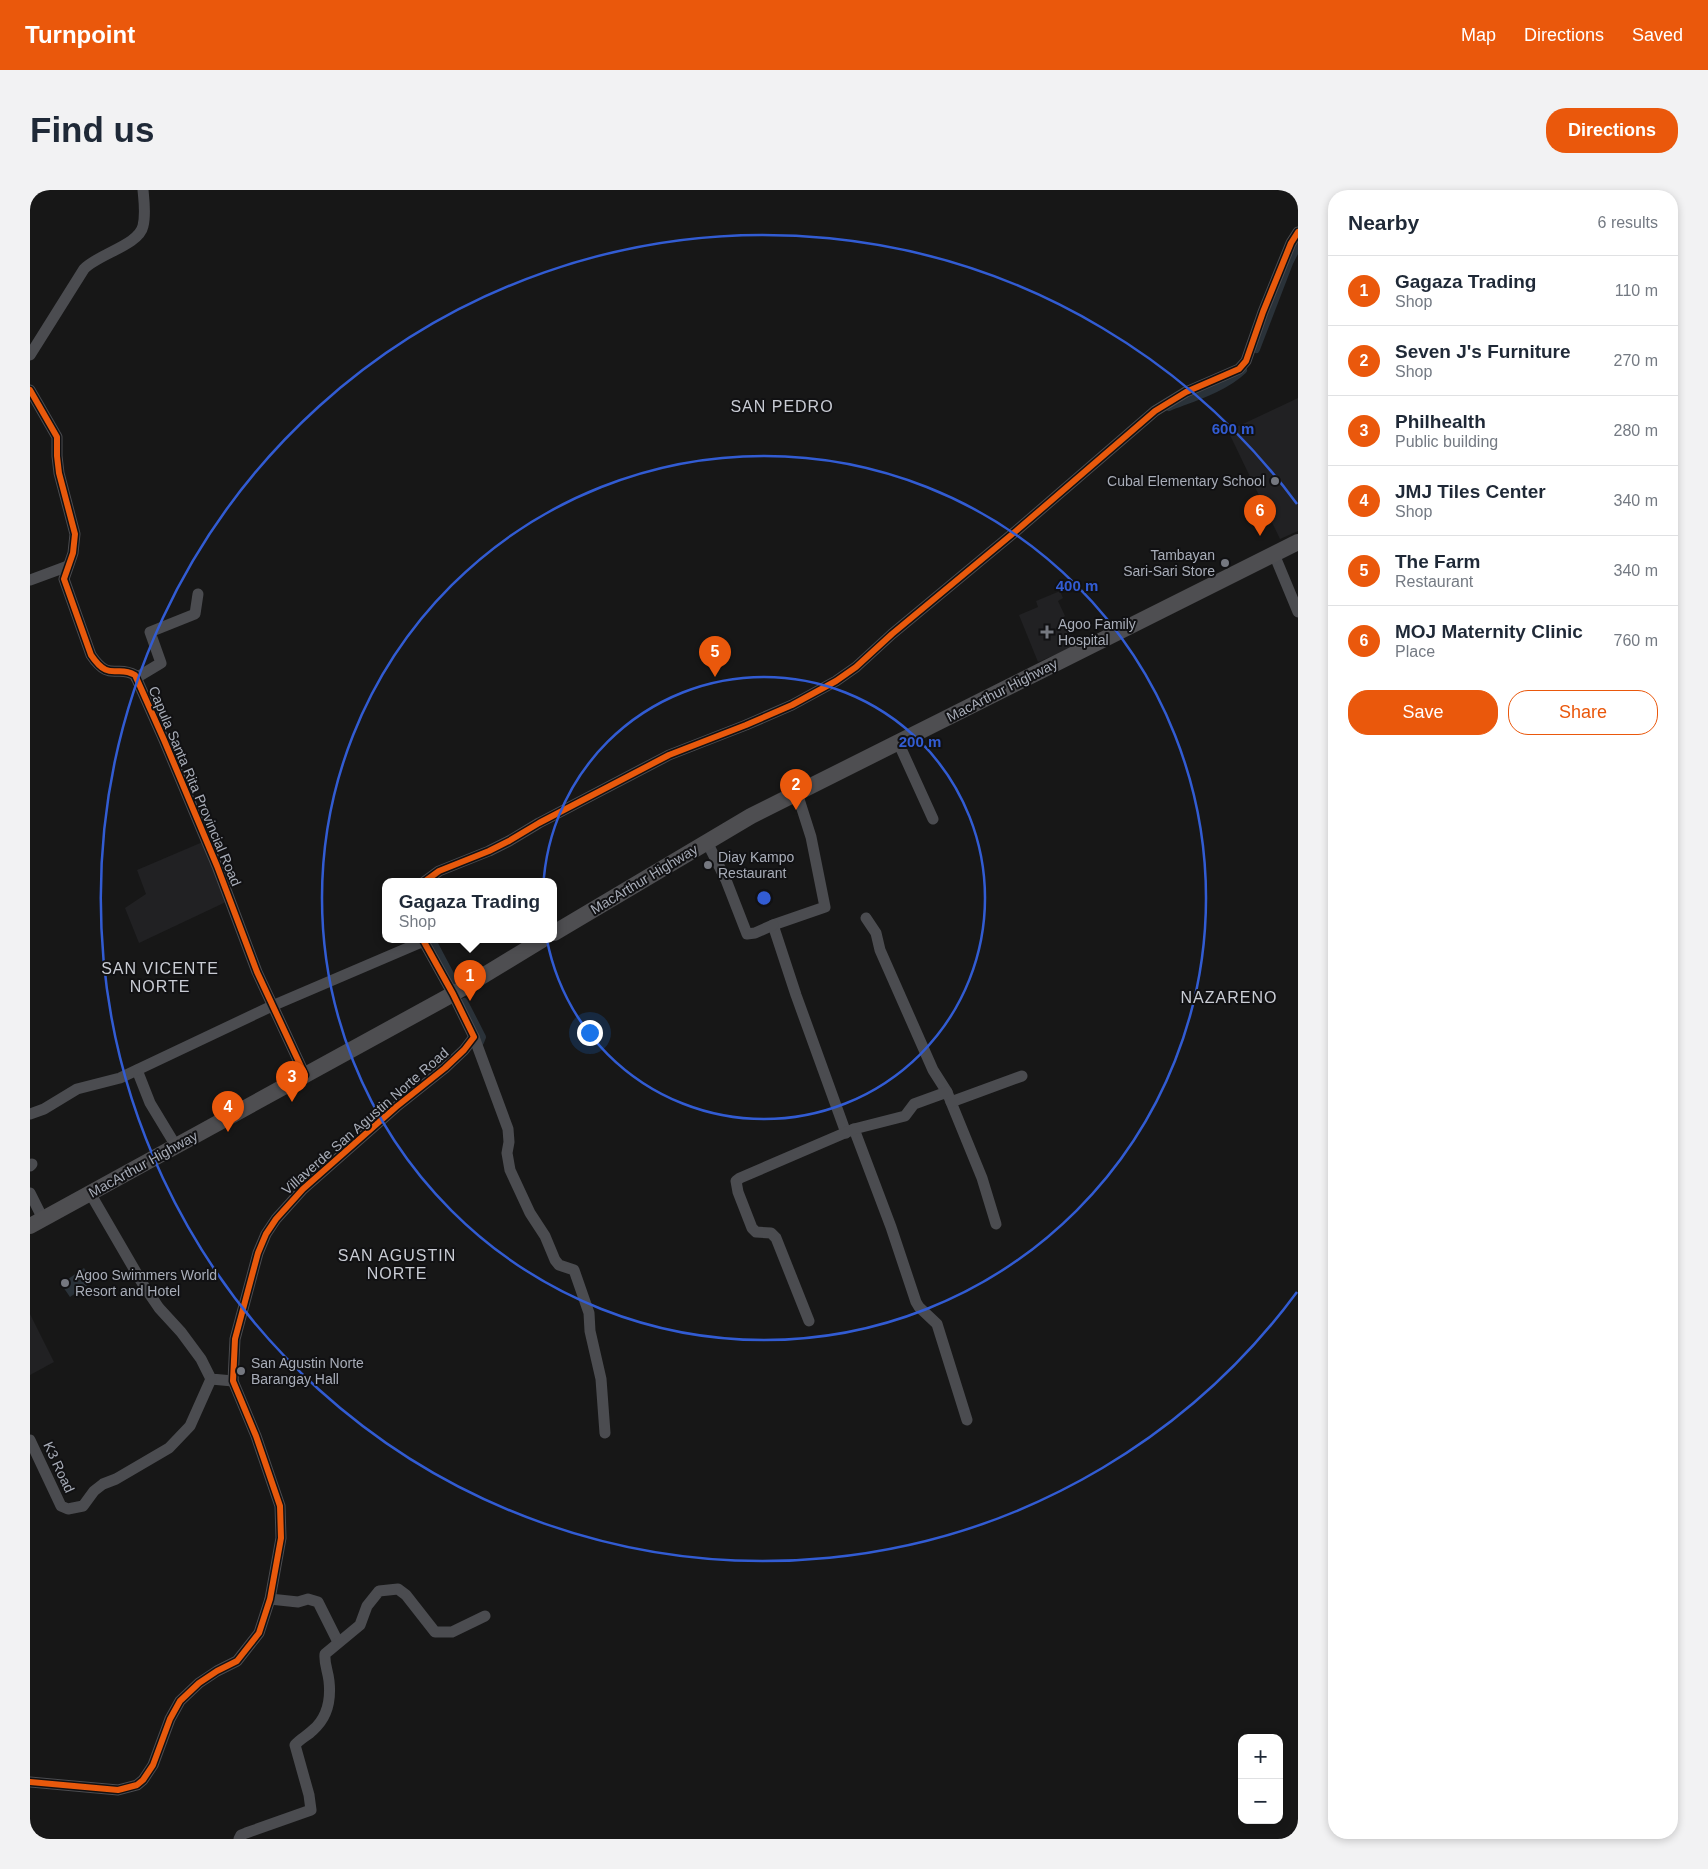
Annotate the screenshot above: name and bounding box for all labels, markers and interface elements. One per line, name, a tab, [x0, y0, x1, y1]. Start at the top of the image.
text: Turnpoint	[25, 21, 135, 48]
text: Map	[1461, 25, 1496, 45]
text: Directions	[1524, 25, 1604, 45]
text: Saved	[1632, 25, 1683, 45]
button: Directions	[1546, 108, 1678, 153]
text: Find us	[30, 110, 154, 149]
text: Nearby	[1348, 211, 1419, 234]
text: 6 results	[1598, 214, 1658, 231]
text: Gagaza Trading	[1395, 271, 1536, 292]
text: 1	[1360, 282, 1368, 299]
text: 110 m	[1615, 282, 1658, 299]
text: Shop	[1395, 293, 1432, 310]
text: Seven J's Furniture	[1395, 341, 1571, 362]
text: 2	[1360, 352, 1368, 369]
text: 270 m	[1614, 352, 1658, 369]
text: Shop	[1395, 363, 1432, 380]
district label: SAN PEDRO	[730, 398, 834, 415]
text: Philhealth	[1395, 411, 1486, 432]
text: 600 m	[1212, 420, 1254, 437]
text: 3	[1360, 422, 1368, 439]
text: 280 m	[1614, 422, 1658, 439]
text: Public building	[1395, 433, 1498, 450]
place label: Cubal Elementary School	[1107, 473, 1265, 489]
marker: Cubal Elementary School	[1269, 475, 1281, 487]
text: JMJ Tiles Center	[1395, 481, 1546, 502]
text: 4	[1360, 492, 1368, 509]
text: 340 m	[1614, 492, 1658, 509]
pin: 6	[1244, 495, 1276, 536]
text: Shop	[1395, 503, 1432, 520]
place label: Tambayan Sari-Sari Store	[1123, 547, 1215, 579]
text: The Farm	[1395, 551, 1481, 572]
marker: Tambayan Sari-Sari Store	[1219, 557, 1231, 569]
text: 5	[1360, 562, 1368, 579]
text: 340 m	[1614, 562, 1658, 579]
text: Restaurant	[1395, 573, 1473, 590]
text: 400 m	[1056, 577, 1098, 594]
place label: Agoo Family Hospital	[1058, 616, 1136, 648]
text: MOJ Maternity Clinic	[1395, 621, 1583, 642]
marker: Agoo Family Hospital	[1040, 625, 1054, 639]
text: 6	[1360, 632, 1368, 649]
text: 760 m	[1614, 632, 1658, 649]
pin: 5	[699, 636, 731, 677]
text: Place	[1395, 643, 1435, 660]
street label: MacArthur Highway	[944, 655, 1060, 725]
street label: Capula Santa Rita Provincial Road	[146, 684, 244, 888]
button: Save	[1348, 690, 1498, 735]
button: Share	[1508, 690, 1658, 735]
text: 200 m	[899, 733, 941, 750]
pin: 2	[780, 769, 812, 810]
street label: MacArthur Highway	[588, 841, 700, 917]
place label: Diay Kampo Restaurant	[718, 849, 794, 881]
marker: Diay Kampo Restaurant	[702, 859, 714, 871]
popup	[382, 878, 557, 943]
centre of rings	[755, 889, 773, 907]
text: Gagaza Trading	[399, 891, 540, 912]
text: Shop	[399, 913, 436, 930]
district label: SAN VICENTE NORTE	[101, 960, 219, 995]
pin: 1	[454, 960, 486, 1001]
district label: NAZARENO	[1181, 989, 1277, 1006]
your location	[577, 1020, 603, 1046]
street label: Villaverde San Agustin Norte Road	[278, 1044, 452, 1198]
pin: 3	[276, 1061, 308, 1102]
pin: 4	[212, 1091, 244, 1132]
street label: MacArthur Highway	[86, 1127, 200, 1201]
district label: SAN AGUSTIN NORTE	[338, 1247, 456, 1282]
place label: Agoo Swimmers World Resort and Hotel	[75, 1267, 217, 1299]
marker: Agoo Swimmers World Resort and Hotel	[59, 1277, 71, 1289]
place label: San Agustin Norte Barangay Hall	[251, 1355, 364, 1387]
marker: San Agustin Norte Barangay Hall	[235, 1365, 247, 1377]
street label: K3 Road	[40, 1439, 78, 1495]
map controls	[1238, 1734, 1283, 1824]
button: +	[1238, 1734, 1283, 1779]
button: −	[1238, 1779, 1283, 1824]

